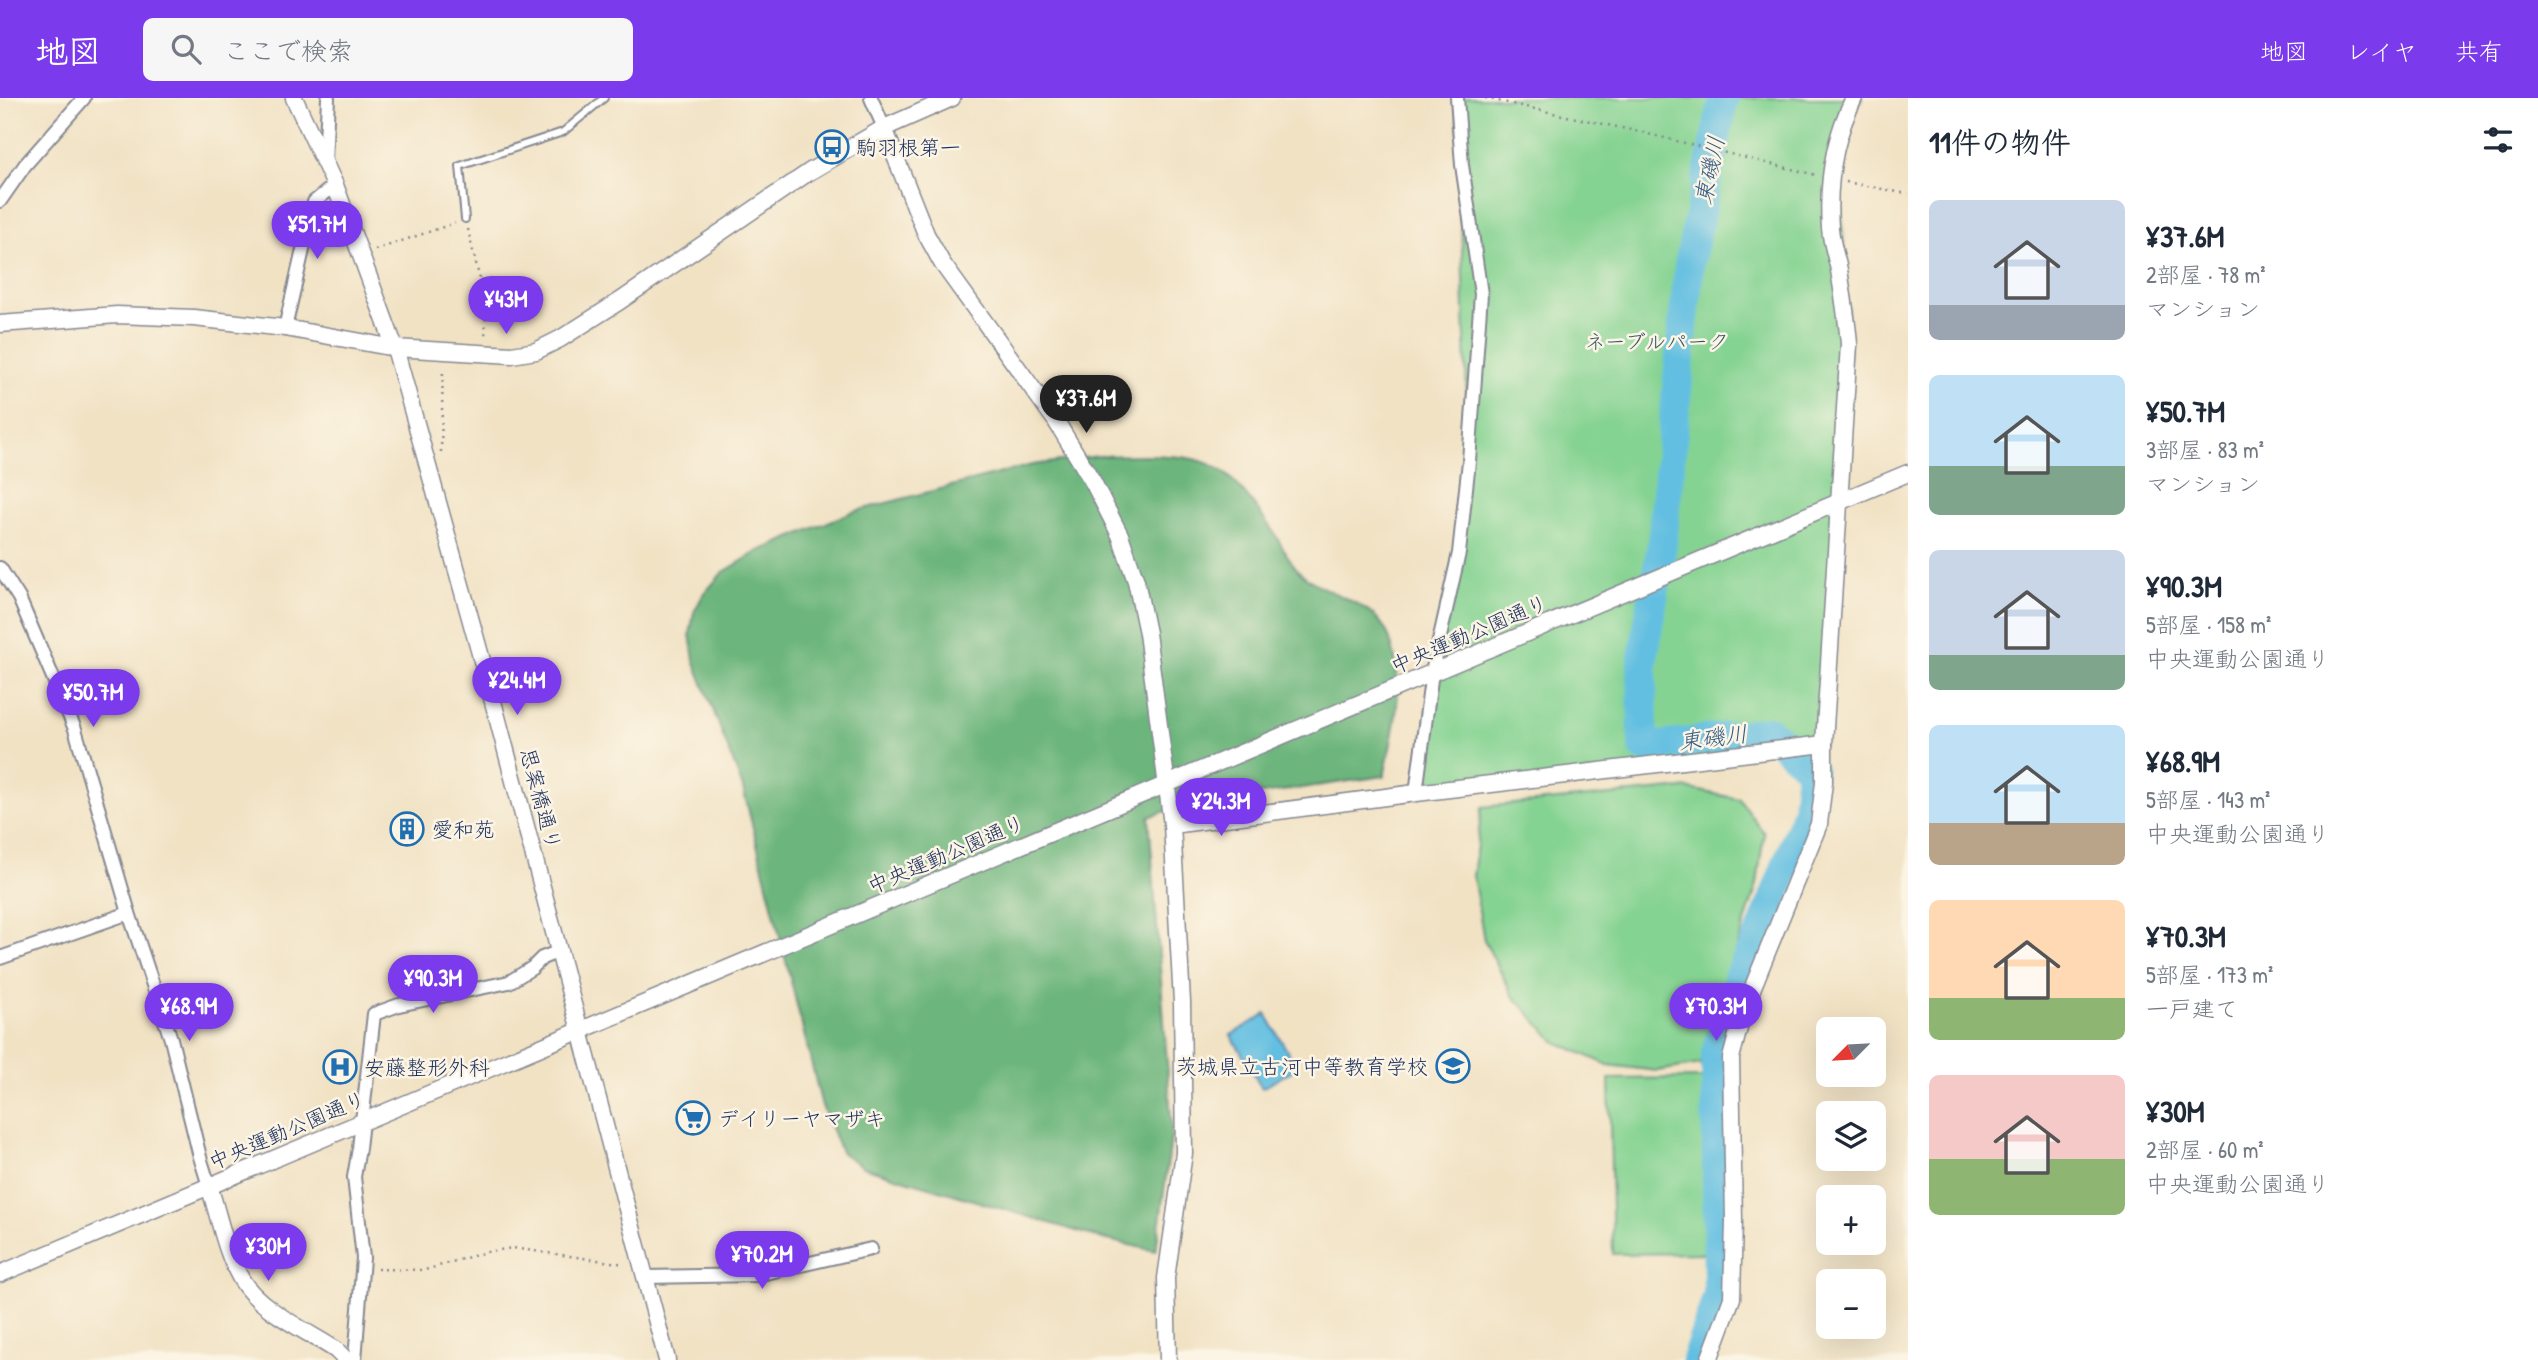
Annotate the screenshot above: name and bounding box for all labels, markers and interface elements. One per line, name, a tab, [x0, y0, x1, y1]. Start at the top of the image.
search box	[143, 18, 633, 81]
text: 地図	[35, 29, 101, 73]
icon: search	[167, 30, 205, 68]
text: ここで検索	[223, 33, 353, 68]
text: 地図	[2260, 35, 2308, 67]
text: レイヤ	[2346, 35, 2417, 67]
text: 共有	[2455, 35, 2503, 67]
icon: filters	[2479, 121, 2517, 159]
text: 11件の物件	[1929, 122, 2071, 162]
bus stop icon: 駒羽根第一	[813, 128, 851, 166]
place label: 駒羽根第一	[856, 133, 961, 162]
water label: 東磯川	[1687, 133, 1731, 207]
pin: ¥51.7M	[260, 202, 374, 261]
text: ¥51.7M	[288, 208, 346, 239]
text: ¥37.6M	[2146, 216, 2224, 256]
icon: home	[1985, 228, 2069, 312]
text: 2部屋 · 78 m²	[2146, 259, 2266, 290]
pin: ¥43M	[465, 276, 547, 336]
text: ¥43M	[484, 283, 528, 314]
text: マンション	[2146, 293, 2260, 324]
park label: ネーブルパーク	[1585, 327, 1729, 356]
pin: ¥37.6M	[1029, 376, 1143, 435]
text: ¥37.6M	[1056, 382, 1116, 413]
text: ¥50.7M	[2146, 391, 2225, 431]
icon: home	[1985, 403, 2069, 487]
text: 3部屋 · 83 m²	[2146, 434, 2264, 465]
text: マンション	[2146, 468, 2260, 499]
text: ¥90.3M	[2146, 566, 2222, 606]
icon: home	[1985, 578, 2069, 662]
street label: 中央運動公園通り	[1386, 588, 1552, 680]
text: 5部屋 · 158 m²	[2146, 609, 2271, 640]
text: 中央運動公園通り	[2146, 643, 2330, 674]
pin: ¥24.4M	[460, 658, 574, 717]
text: ¥24.4M	[488, 664, 546, 695]
pin: ¥50.7M	[36, 670, 150, 729]
text: ¥50.7M	[63, 676, 123, 707]
water label: 東磯川	[1677, 717, 1749, 757]
text: ¥68.9M	[2146, 741, 2220, 781]
street label: 思案橋通り	[513, 745, 569, 853]
icon: home	[1985, 753, 2069, 837]
pin: ¥24.3M	[1164, 778, 1278, 838]
text: 5部屋 · 143 m²	[2146, 784, 2270, 815]
text: ¥24.3M	[1192, 785, 1250, 816]
street label: 中央運動公園通り	[863, 808, 1029, 900]
building icon: 愛和苑	[388, 810, 426, 848]
place label: 愛和苑	[432, 815, 495, 844]
text: 中央運動公園通り	[2146, 818, 2330, 849]
text: ¥70.3M	[2146, 916, 2226, 956]
icon: home	[1985, 928, 2069, 1012]
pin: ¥90.3M	[376, 956, 490, 1015]
text: 5部屋 · 173 m²	[2146, 959, 2273, 990]
text: ¥90.3M	[404, 962, 462, 993]
pin: ¥68.9M	[132, 984, 246, 1043]
pin: ¥70.3M	[1659, 984, 1773, 1043]
text: ¥68.9M	[161, 990, 217, 1021]
text: ¥70.3M	[1685, 990, 1747, 1021]
text: 一戸建て	[2146, 993, 2238, 1024]
north arrow	[1816, 1017, 1886, 1087]
map controls	[1816, 1017, 1886, 1339]
school or university icon: 茨城県立古河中等教育学校	[1434, 1047, 1472, 1085]
hospital icon: 安藤整形外科	[321, 1048, 359, 1086]
place label: 茨城県立古河中等教育学校	[1176, 1052, 1428, 1081]
place label: 安藤整形外科	[364, 1053, 490, 1082]
street label: 中央運動公園通り	[204, 1084, 370, 1176]
text: ¥30M	[2146, 1091, 2205, 1131]
supermarket icon: デイリーヤマザキ	[674, 1099, 712, 1137]
button: layers	[1816, 1101, 1886, 1171]
icon: home	[1985, 1103, 2069, 1187]
place label: デイリーヤマザキ	[718, 1104, 885, 1133]
text: 2部屋 · 60 m²	[2146, 1134, 2264, 1165]
text: 中央運動公園通り	[2146, 1168, 2330, 1199]
button: +	[1816, 1185, 1886, 1255]
pin: ¥30M	[227, 1224, 309, 1283]
text: ¥30M	[246, 1230, 290, 1261]
pin: ¥70.2M	[705, 1232, 819, 1291]
text: ¥70.2M	[731, 1238, 793, 1269]
button: −	[1816, 1269, 1886, 1339]

